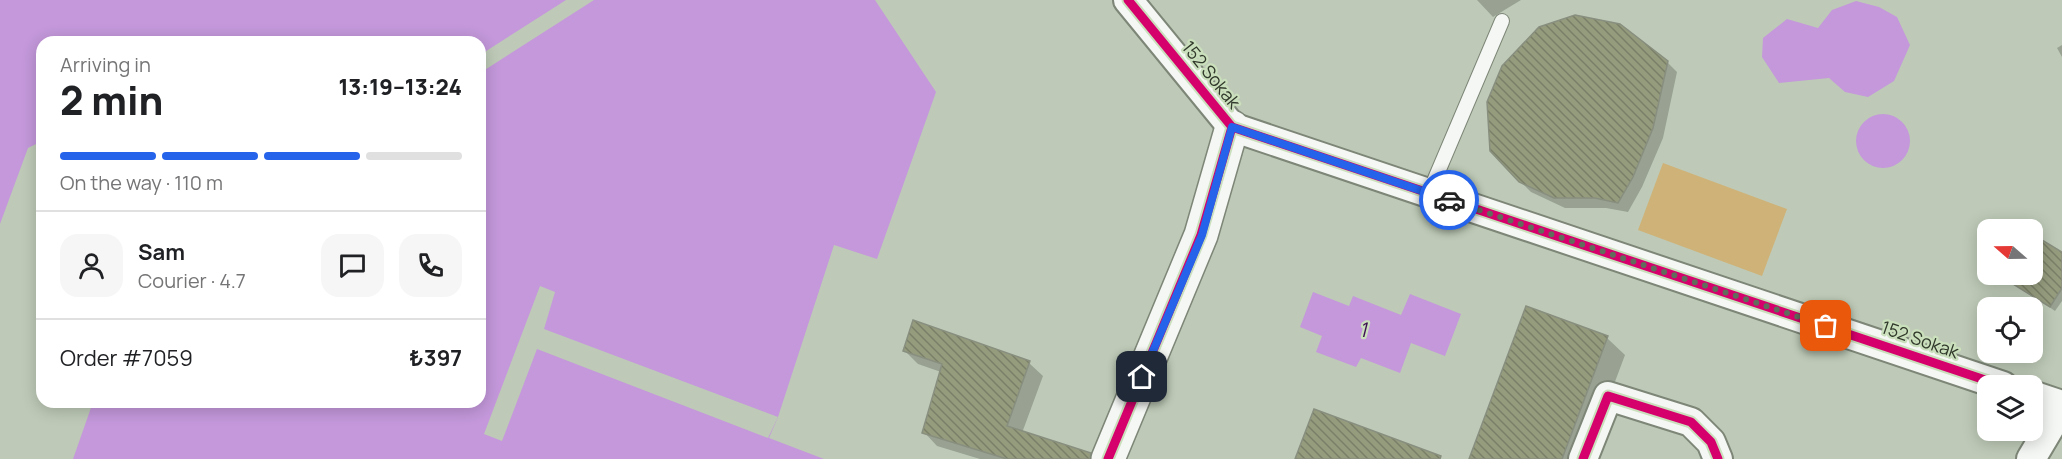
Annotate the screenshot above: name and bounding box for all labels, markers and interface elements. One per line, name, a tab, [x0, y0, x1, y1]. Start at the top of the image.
street label: 152 Sokak	[1177, 36, 1247, 114]
text: Arriving in	[60, 51, 151, 78]
text: 13:19–13:24	[338, 72, 462, 102]
text: 2 min	[60, 73, 163, 127]
text: On the way · 110 m	[60, 169, 223, 196]
courier	[1419, 170, 1479, 230]
icon: car	[1433, 184, 1466, 217]
north arrow	[1977, 219, 2043, 285]
map controls	[1977, 219, 2043, 441]
button: person	[60, 234, 123, 297]
button: chat	[321, 234, 384, 297]
button: phone	[399, 234, 462, 297]
text: Sam	[138, 237, 185, 267]
text: Courier · 4.7	[138, 267, 246, 294]
button: locate	[1977, 297, 2043, 363]
pin	[1800, 300, 1851, 351]
icon: bag	[1809, 309, 1842, 342]
street label: 152 Sokak	[1878, 315, 1963, 364]
water label: 1	[1359, 316, 1369, 343]
text: Order #7059	[60, 343, 193, 373]
text: ₺397	[409, 343, 462, 373]
pin	[1116, 351, 1167, 402]
icon: home	[1125, 360, 1158, 393]
button: layers	[1977, 375, 2043, 441]

